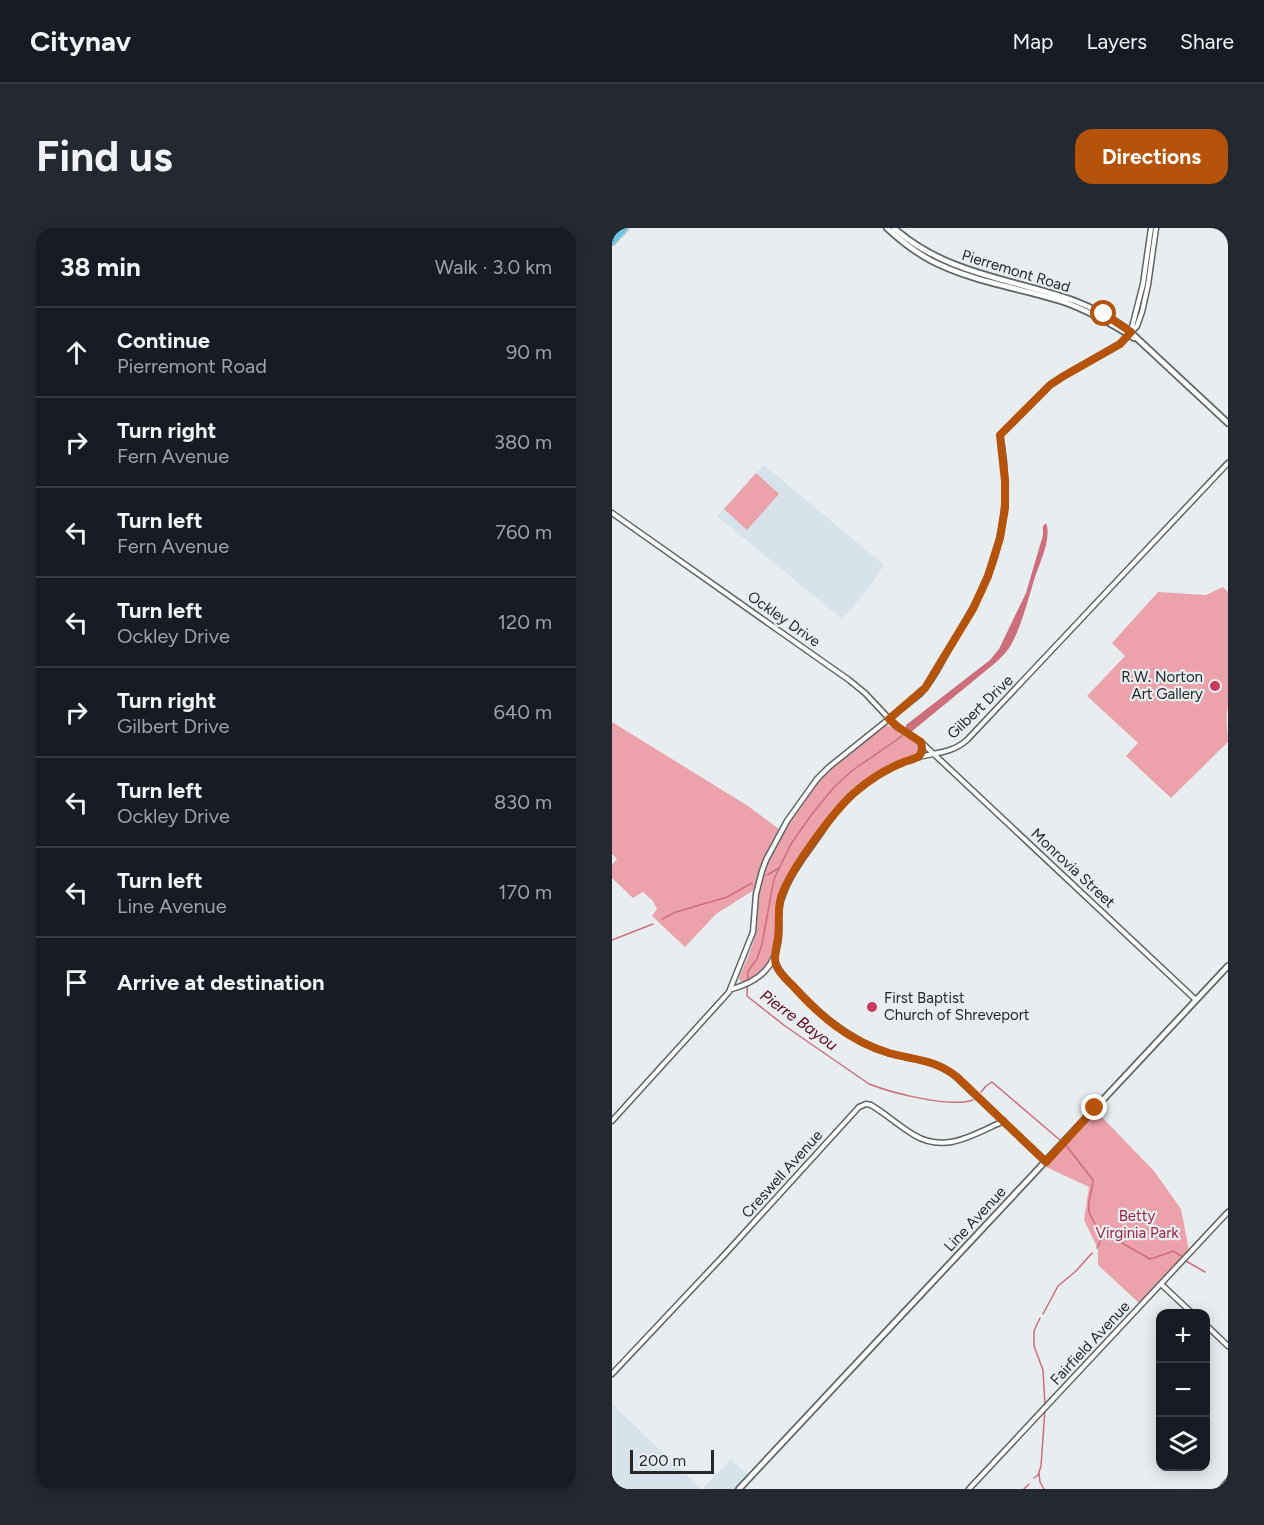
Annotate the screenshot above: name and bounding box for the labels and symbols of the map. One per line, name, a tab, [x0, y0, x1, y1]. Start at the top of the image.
street label: Pierremont Road	[960, 246, 1072, 296]
route start	[1090, 300, 1116, 326]
street label: Ockley Drive	[744, 587, 824, 651]
place label: R.W. Norton Art Gallery	[1121, 668, 1203, 703]
street label: Gilbert Drive	[943, 671, 1017, 743]
marker: R.W. Norton Art Gallery	[1208, 679, 1222, 693]
street label: Monrovia Street	[1027, 825, 1119, 912]
water label: Pierre Bayou	[757, 986, 841, 1054]
place label: First Baptist Church of Shreveport	[884, 989, 1030, 1024]
marker: First Baptist Church of Shreveport	[865, 1000, 879, 1014]
route end	[1081, 1094, 1107, 1120]
street label: Creswell Avenue	[738, 1126, 826, 1222]
street label: Line Avenue	[940, 1183, 1010, 1255]
park label: Betty Virginia Park	[1096, 1207, 1179, 1242]
street label: Fairfield Avenue	[1047, 1297, 1133, 1389]
scale bar	[630, 1447, 714, 1474]

